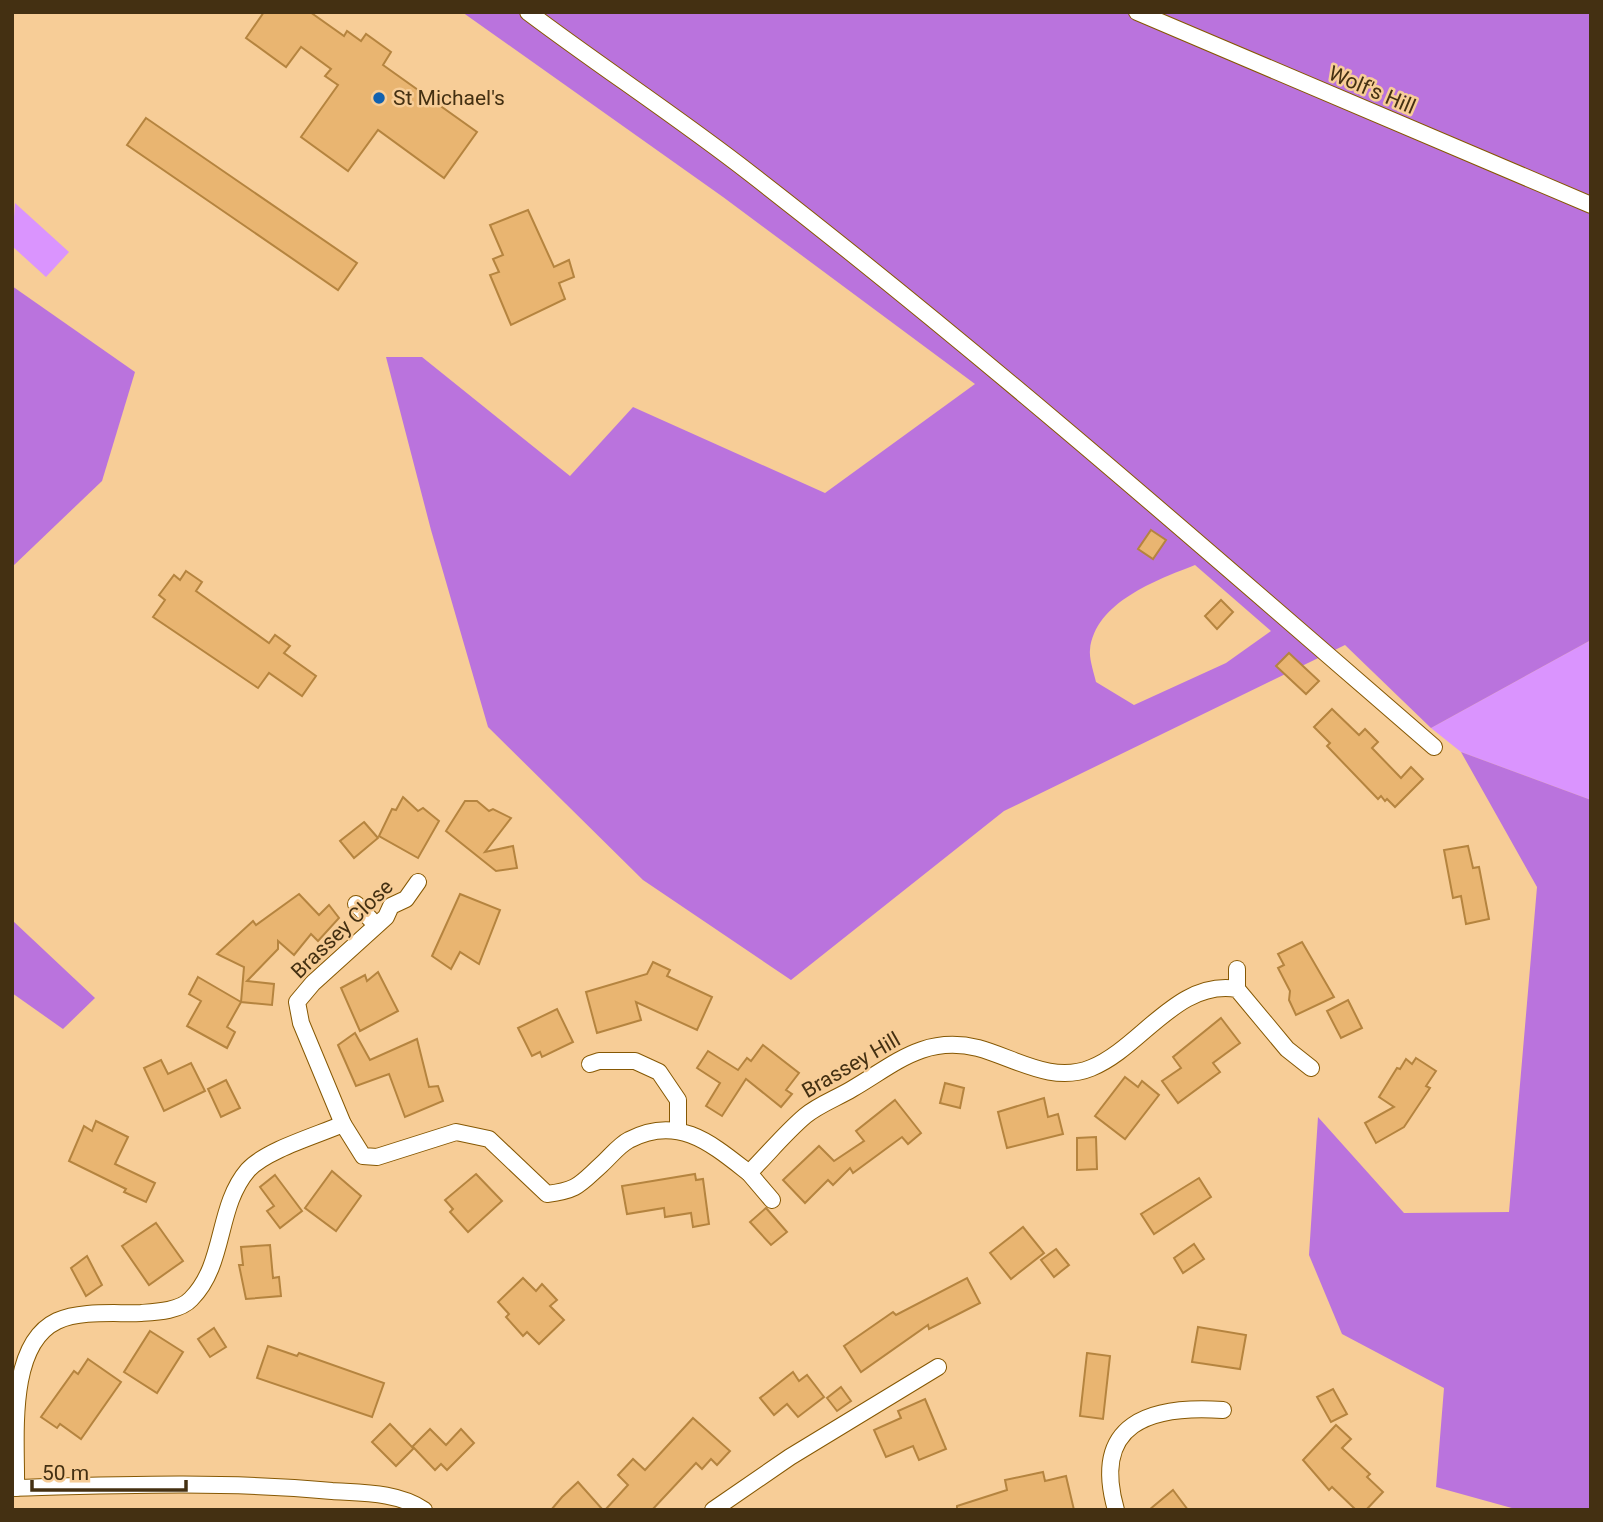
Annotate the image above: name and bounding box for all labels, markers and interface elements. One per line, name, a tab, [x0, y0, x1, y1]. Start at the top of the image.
street label: Wolf's Hill	[1325, 61, 1419, 119]
place label: St Michael's	[393, 86, 505, 110]
marker: St Michael's	[371, 90, 387, 106]
street label: Brassey Close	[286, 875, 398, 983]
street label: Brassey Hill	[798, 1027, 904, 1103]
scale bar	[32, 1448, 186, 1492]
text: 50 m	[42, 1461, 89, 1485]

